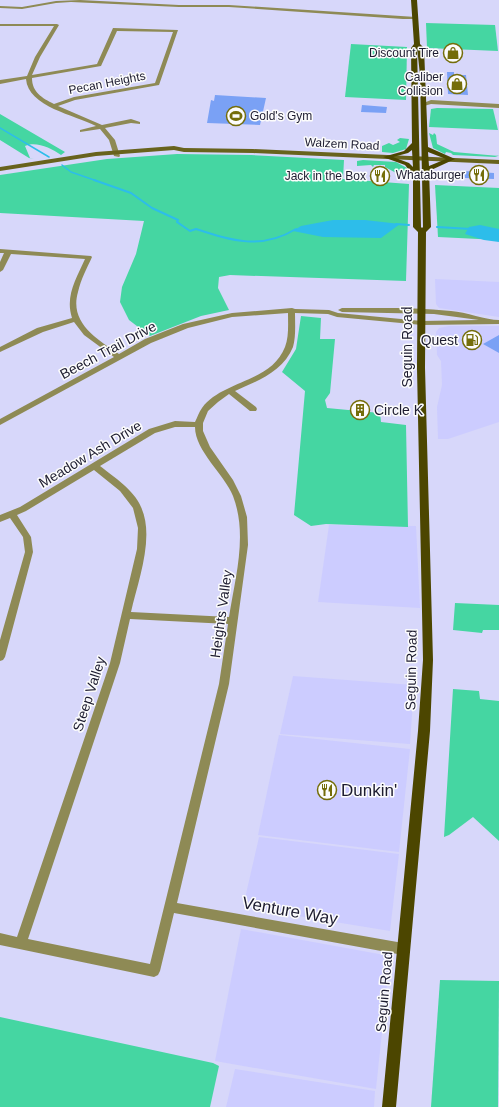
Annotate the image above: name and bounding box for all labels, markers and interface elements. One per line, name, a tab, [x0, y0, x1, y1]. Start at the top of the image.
shop icon: Discount Tire	[442, 42, 464, 64]
place label: Discount Tire	[369, 46, 439, 60]
street label: Pecan Heights	[67, 69, 147, 97]
place label: Caliber Collision	[398, 70, 443, 98]
shop icon: Caliber Collision	[446, 73, 468, 95]
sports icon: Gold's Gym	[225, 105, 247, 127]
place label: Gold's Gym	[250, 109, 312, 123]
street label: Walzem Road	[304, 135, 380, 153]
restaurant icon: Whataburger	[468, 164, 490, 186]
restaurant icon: Jack in the Box	[369, 165, 391, 187]
place label: Whataburger	[396, 168, 465, 182]
place label: Jack in the Box	[285, 169, 366, 183]
street label: Seguin Road	[399, 307, 415, 387]
street label: Beech Trail Drive	[57, 318, 159, 382]
fuel station icon: Quest	[461, 329, 483, 351]
place label: Quest	[421, 332, 458, 348]
building icon: Circle K	[349, 399, 371, 421]
place label: Circle K	[374, 402, 424, 418]
street label: Meadow Ash Drive	[36, 417, 144, 491]
street label: Heights Valley	[207, 569, 235, 659]
street label: Seguin Road	[402, 629, 420, 711]
street label: Steep Valley	[69, 655, 109, 733]
restaurant icon: Dunkin'	[316, 779, 338, 801]
place label: Dunkin'	[341, 781, 397, 800]
street label: Venture Way	[241, 893, 340, 929]
street label: Seguin Road	[373, 951, 395, 1033]

